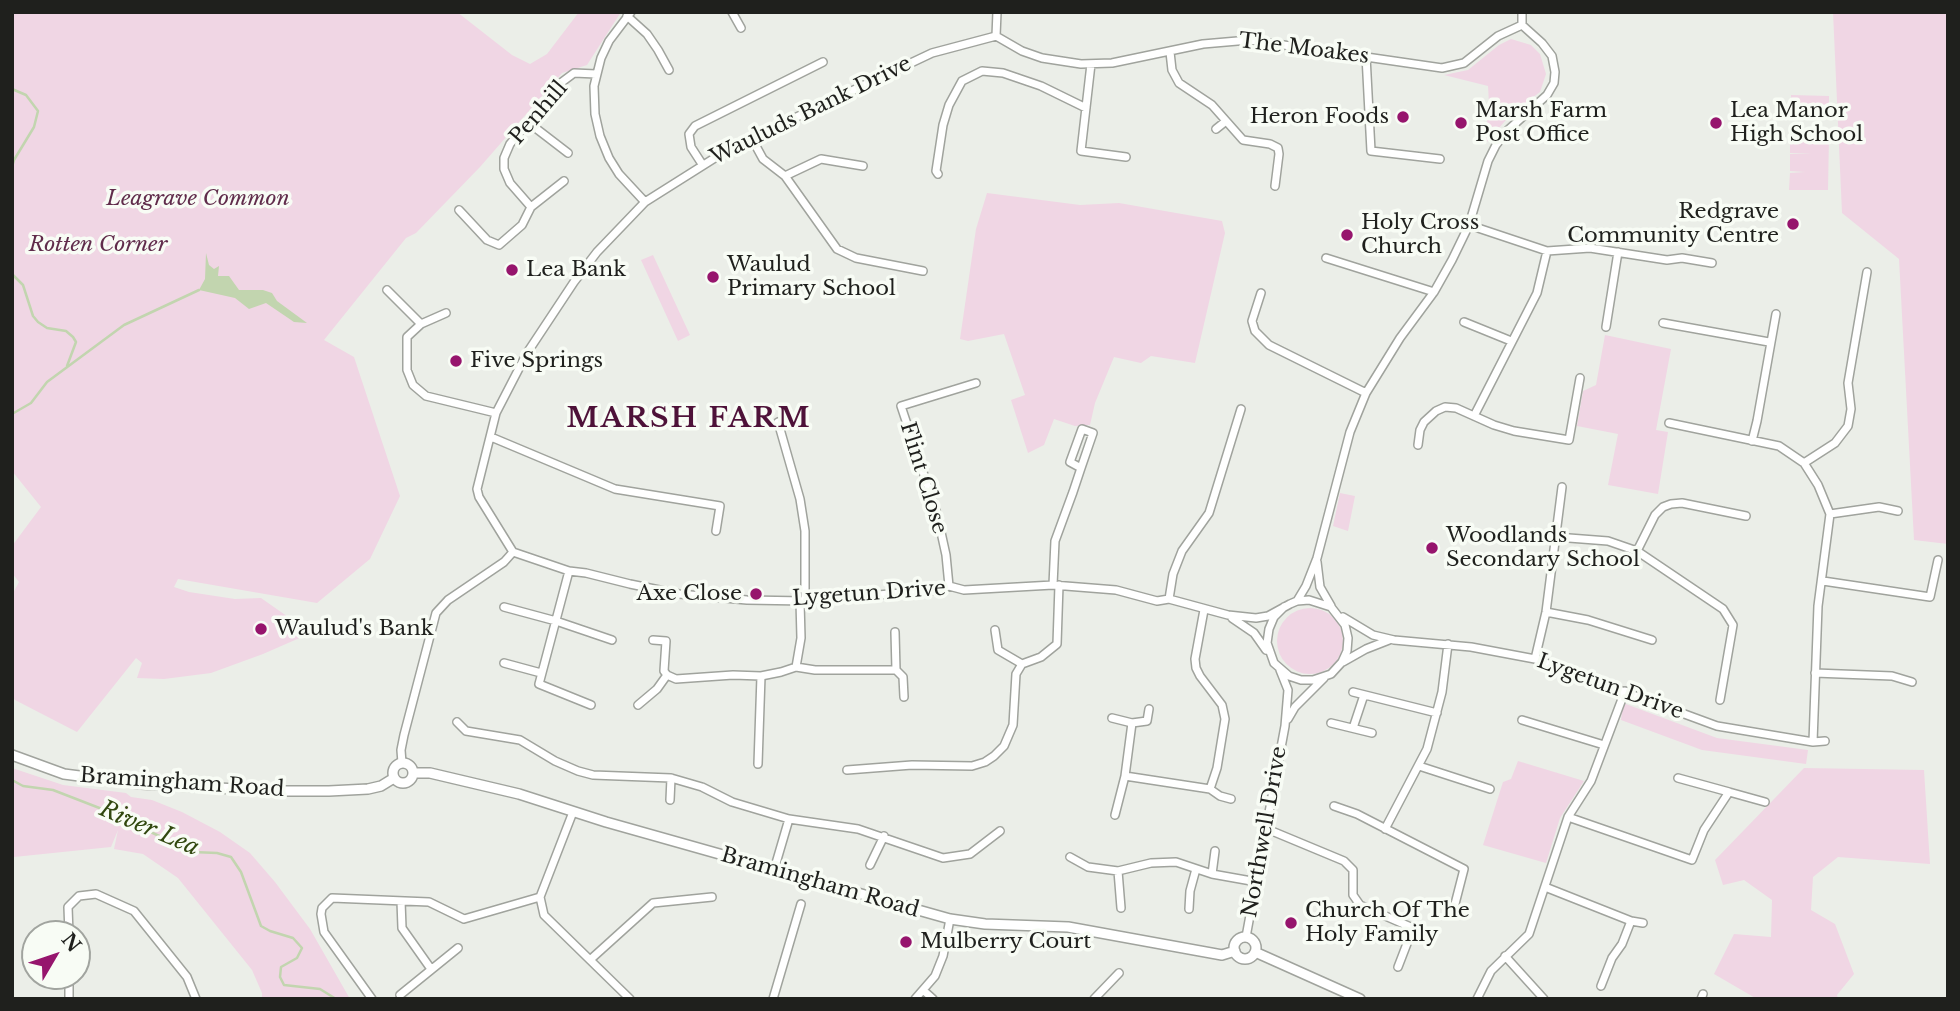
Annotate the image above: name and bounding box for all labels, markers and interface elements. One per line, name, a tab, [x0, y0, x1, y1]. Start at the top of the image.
street label: The Moakes	[1238, 29, 1370, 69]
street label: Wauluds Bank Drive	[706, 51, 916, 171]
street label: Penhill	[505, 76, 573, 150]
place label: Marsh Farm Post Office	[1475, 98, 1607, 148]
place label: Lea Manor High School	[1730, 98, 1863, 148]
place label: Heron Foods	[1250, 104, 1389, 130]
marker: Heron Foods	[1395, 109, 1411, 125]
marker: Marsh Farm Post Office	[1453, 115, 1469, 131]
marker: Lea Manor High School	[1708, 115, 1724, 131]
park label: Leagrave Common	[106, 186, 290, 212]
place label: Redgrave Community Centre	[1567, 199, 1779, 249]
place label: Holy Cross Church	[1361, 210, 1479, 260]
marker: Redgrave Community Centre	[1785, 216, 1801, 232]
marker: Holy Cross Church	[1339, 227, 1355, 243]
park label: Rotten Corner	[29, 232, 167, 258]
place label: Waulud Primary School	[727, 252, 896, 302]
place label: Lea Bank	[526, 257, 626, 283]
marker: Lea Bank	[504, 262, 520, 278]
marker: Waulud Primary School	[705, 269, 721, 285]
place label: Five Springs	[470, 348, 603, 374]
marker: Five Springs	[448, 353, 464, 369]
district label: MARSH FARM	[568, 402, 810, 436]
street label: Flint Close	[894, 419, 952, 537]
place label: Woodlands Secondary School	[1446, 523, 1640, 573]
marker: Woodlands Secondary School	[1424, 540, 1440, 556]
street label: Lygetun Drive	[791, 576, 947, 612]
place label: Axe Close	[636, 581, 742, 607]
marker: Axe Close	[748, 586, 764, 602]
place label: Waulud's Bank	[275, 616, 434, 642]
marker: Waulud's Bank	[253, 621, 269, 637]
street label: Lygetun Drive	[1533, 649, 1687, 725]
street label: Northwell Drive	[1238, 744, 1292, 920]
street label: Bramingham Road	[79, 763, 285, 803]
water label: River Lea	[95, 796, 203, 862]
street label: Bramingham Road	[718, 843, 922, 923]
place label: Church Of The Holy Family	[1305, 898, 1470, 948]
marker: Church Of The Holy Family	[1283, 915, 1299, 931]
north arrow	[21, 920, 91, 990]
text: N	[57, 929, 86, 957]
place label: Mulberry Court	[920, 929, 1091, 955]
marker: Mulberry Court	[898, 934, 914, 950]

